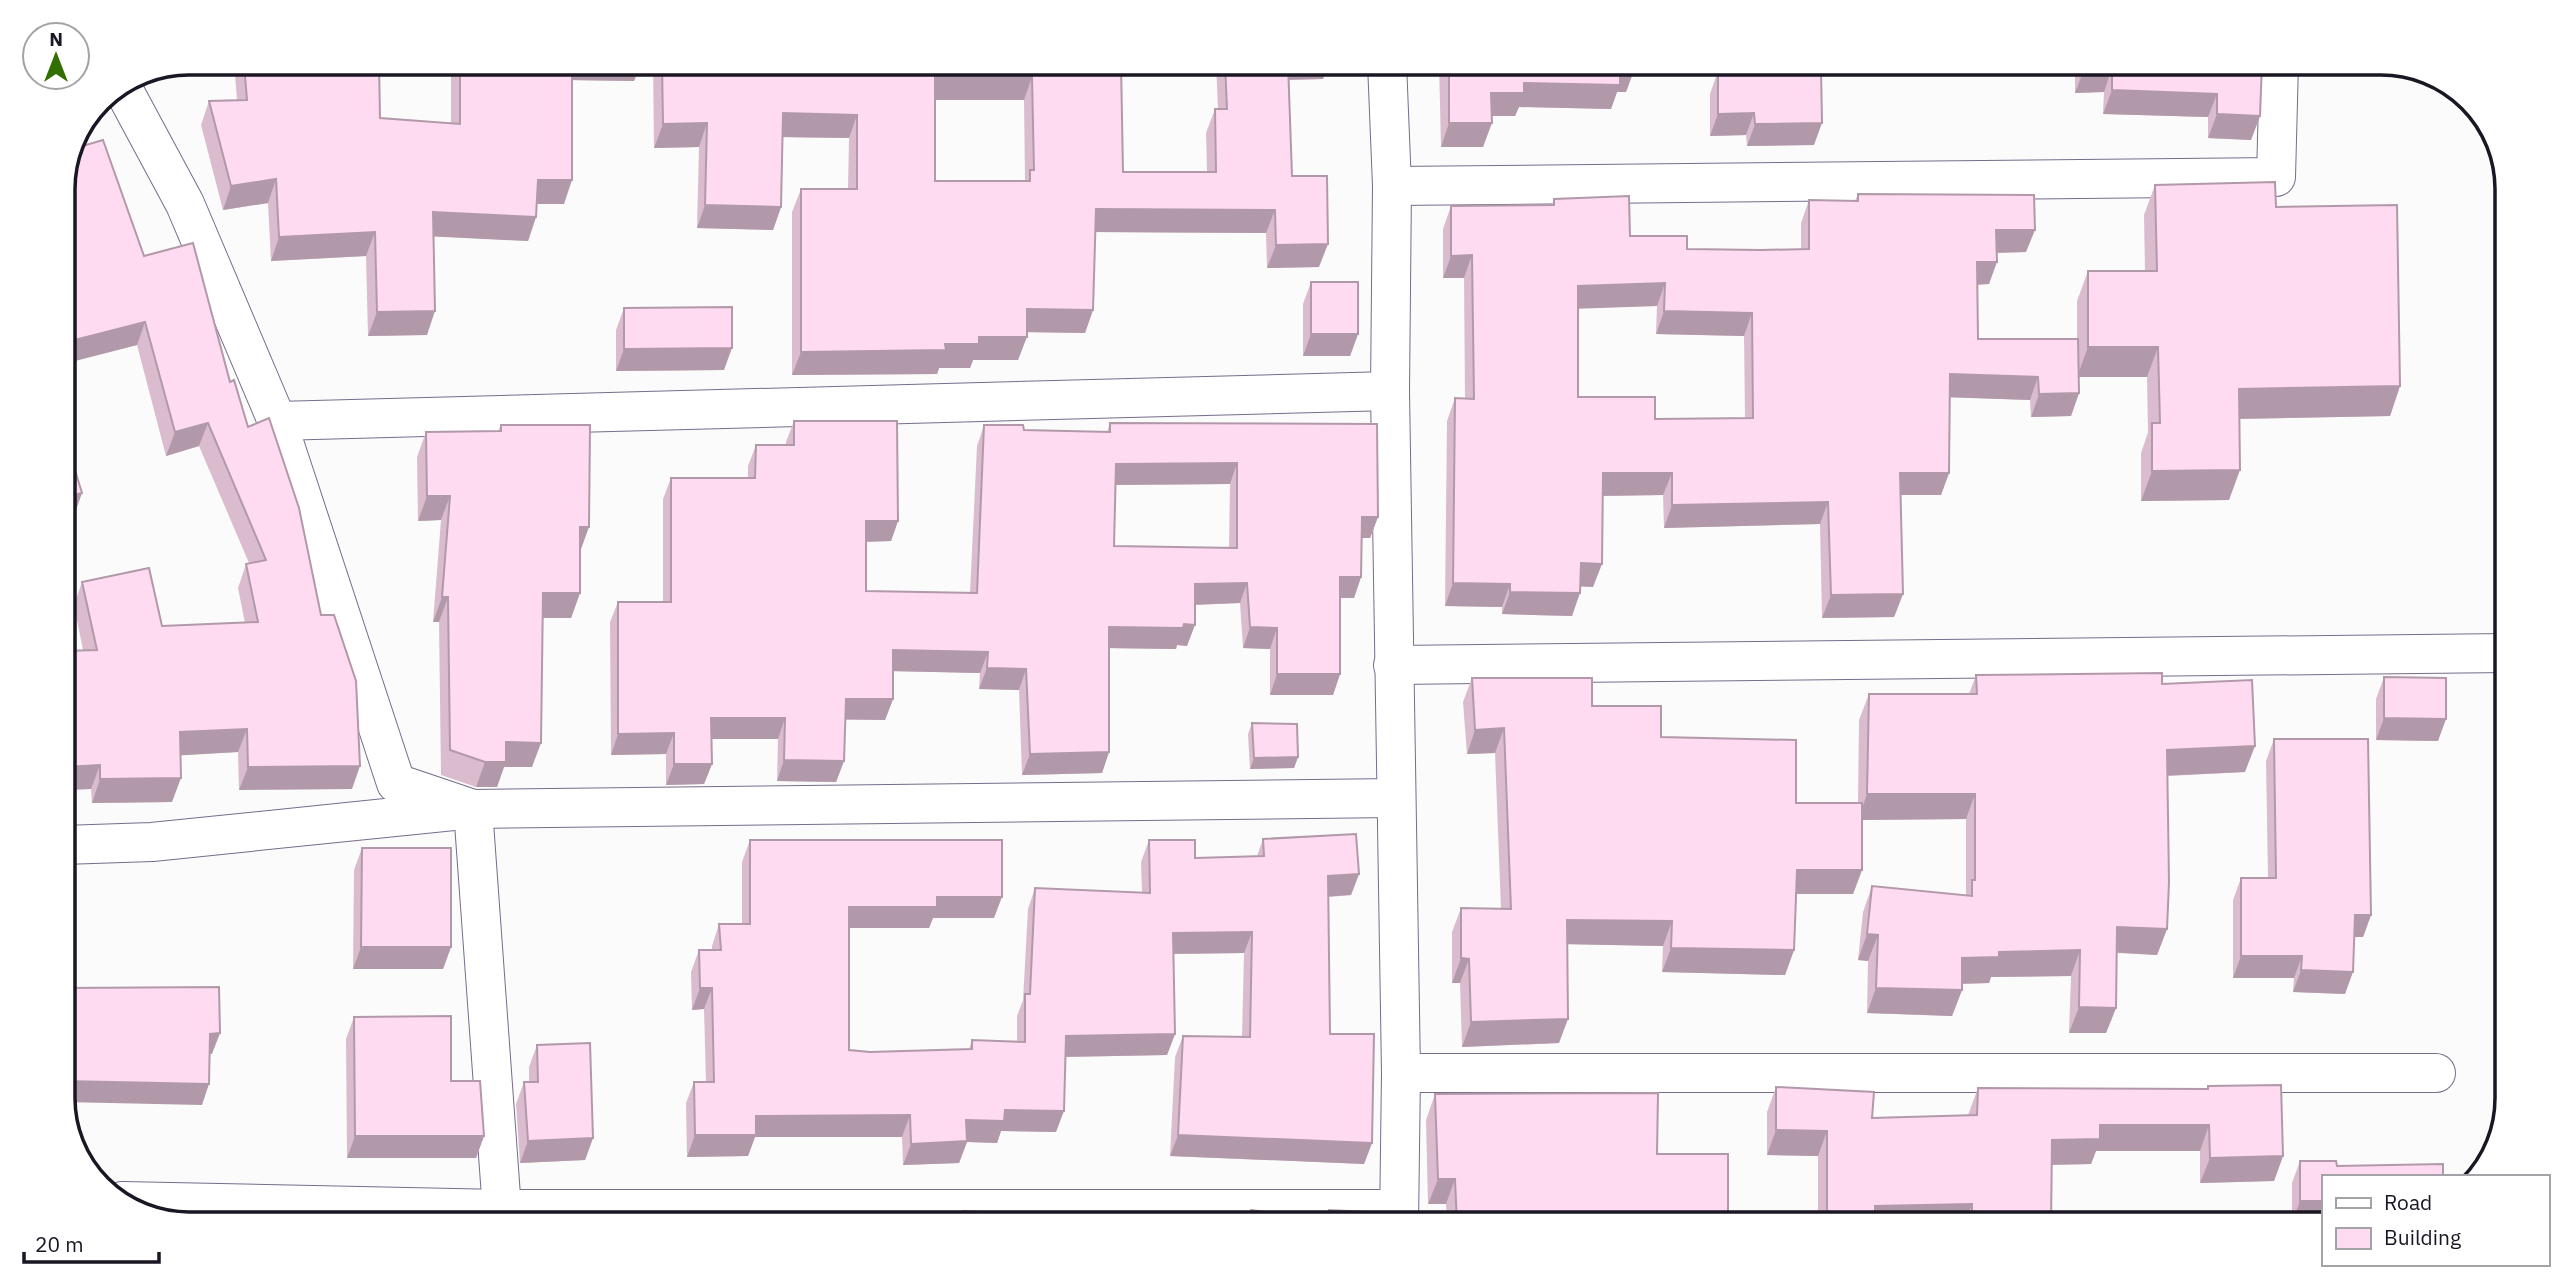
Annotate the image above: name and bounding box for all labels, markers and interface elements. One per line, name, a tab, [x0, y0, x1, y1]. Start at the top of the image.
north arrow	[21, 21, 91, 91]
text: N	[49, 27, 63, 51]
legend	[2322, 1175, 2549, 1266]
text: Road	[2384, 1188, 2432, 1216]
scale bar	[24, 1220, 159, 1264]
text: Building	[2384, 1223, 2461, 1251]
text: 20 m	[35, 1230, 84, 1258]

